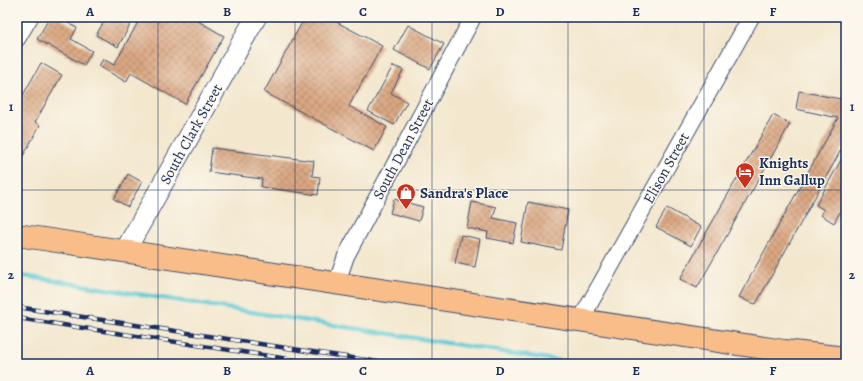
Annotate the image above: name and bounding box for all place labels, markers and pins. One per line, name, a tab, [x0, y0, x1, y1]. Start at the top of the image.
place label: Knights Inn Gallup	[759, 153, 825, 190]
hotel icon: Knights Inn Gallup	[734, 161, 756, 189]
shop icon: Sandra's Place	[395, 182, 417, 210]
place label: Sandra's Place	[420, 183, 508, 203]

